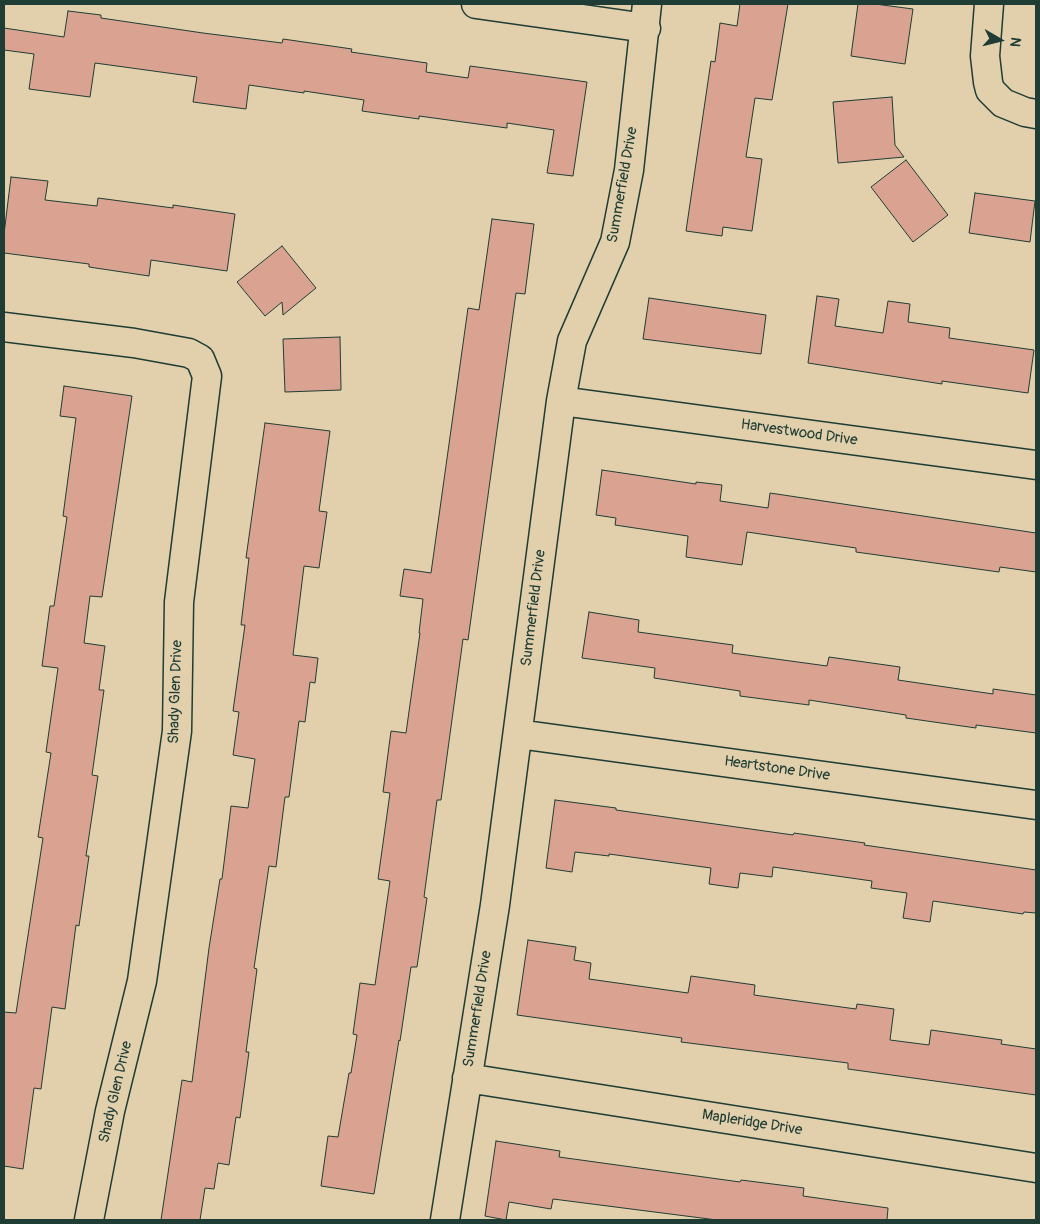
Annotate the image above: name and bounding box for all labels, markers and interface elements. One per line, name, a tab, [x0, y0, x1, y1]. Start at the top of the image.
north arrow	[975, 15, 1025, 65]
text: N	[1006, 36, 1024, 48]
street label: Summerfield Drive	[604, 126, 642, 244]
street label: Harvestwood Drive	[740, 416, 858, 450]
street label: Summerfield Drive	[518, 549, 550, 667]
street label: Shady Glen Drive	[165, 640, 187, 744]
street label: Heartstone Drive	[723, 753, 831, 785]
street label: Summerfield Drive	[460, 950, 496, 1068]
street label: Shady Glen Drive	[96, 1039, 136, 1145]
street label: Mapleridge Drive	[701, 1106, 803, 1140]

